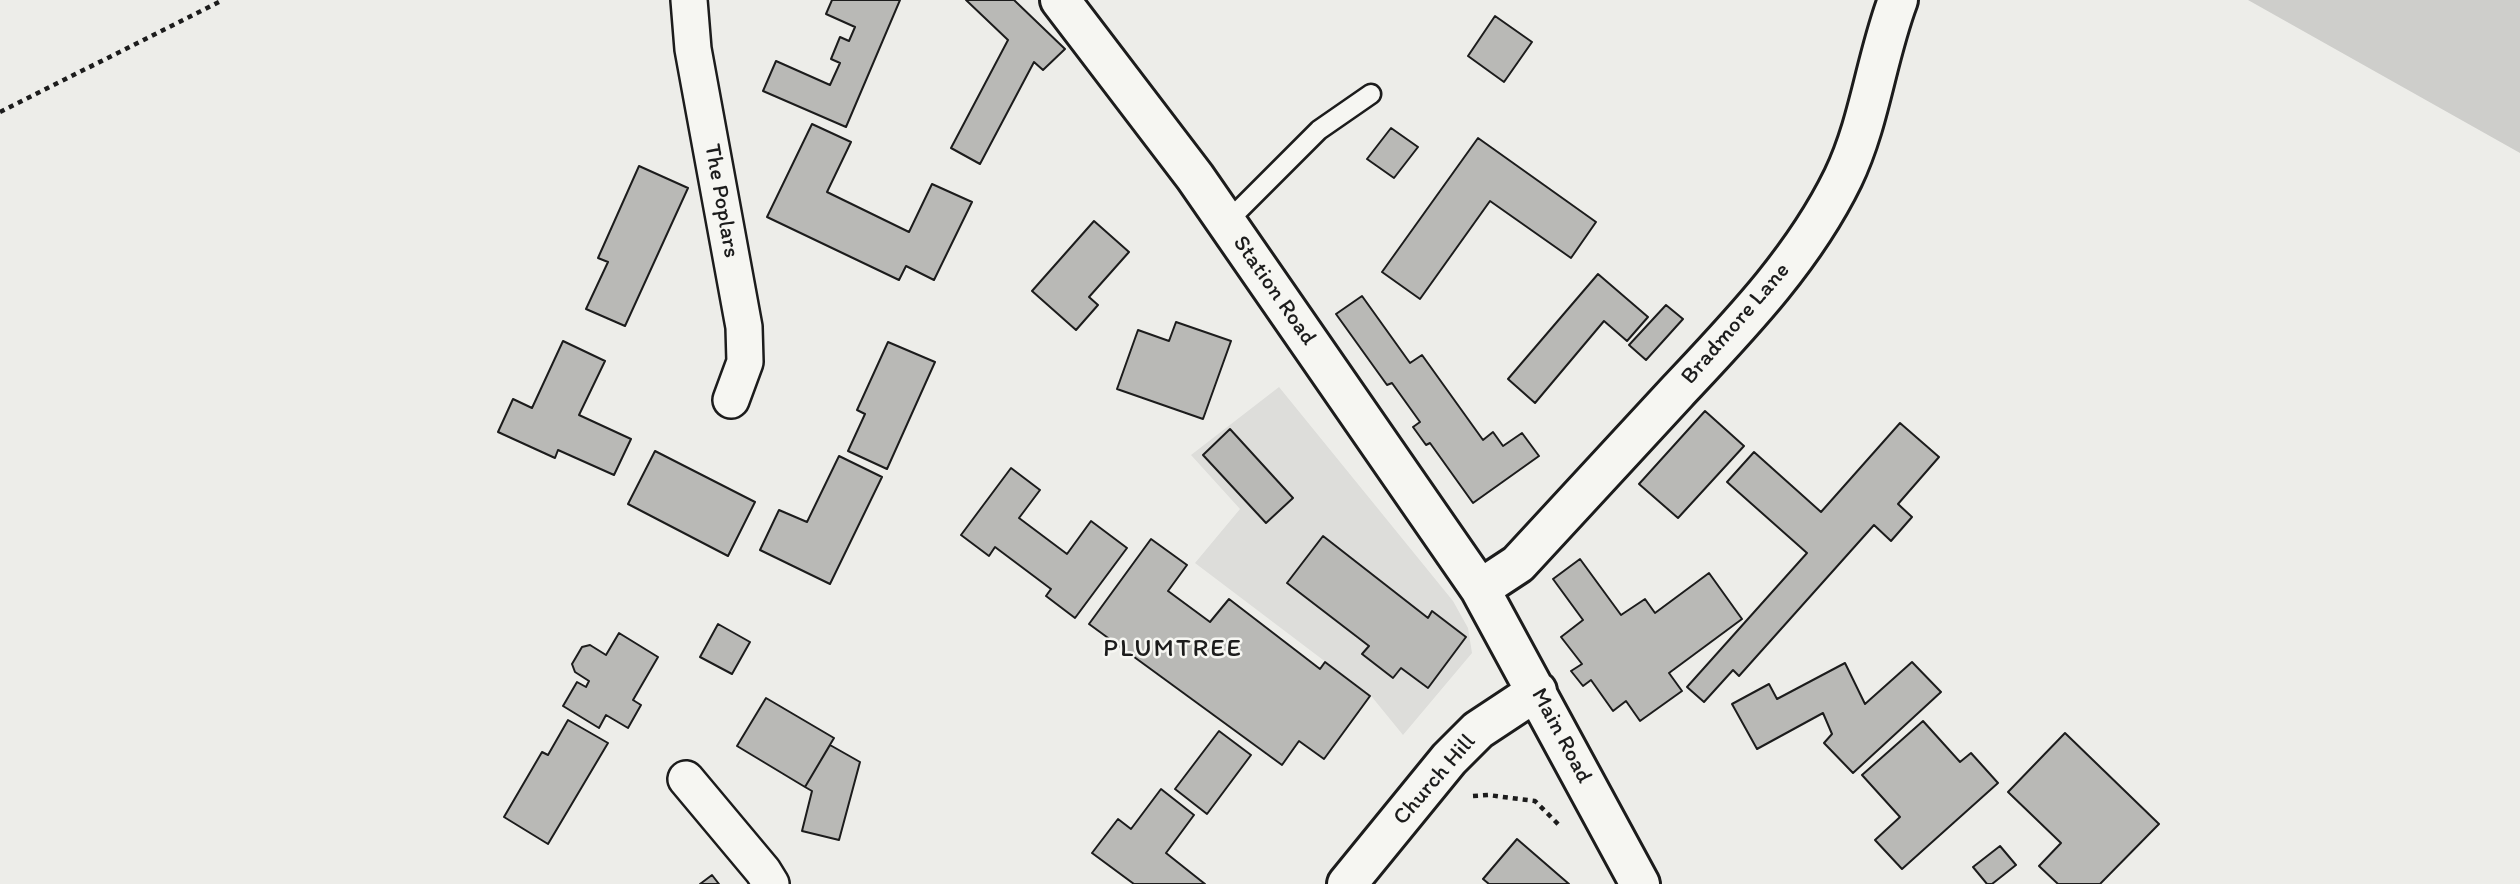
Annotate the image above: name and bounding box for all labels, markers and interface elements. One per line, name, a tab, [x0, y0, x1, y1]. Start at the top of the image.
street label: The Poplars	[697, 142, 745, 260]
street label: Station Road	[1226, 231, 1322, 351]
street label: Bradmore Lane	[1676, 257, 1796, 391]
district label: PLUMTREE	[1103, 633, 1243, 665]
street label: Main Road	[1524, 684, 1598, 788]
street label: Church Hill	[1388, 729, 1482, 831]

